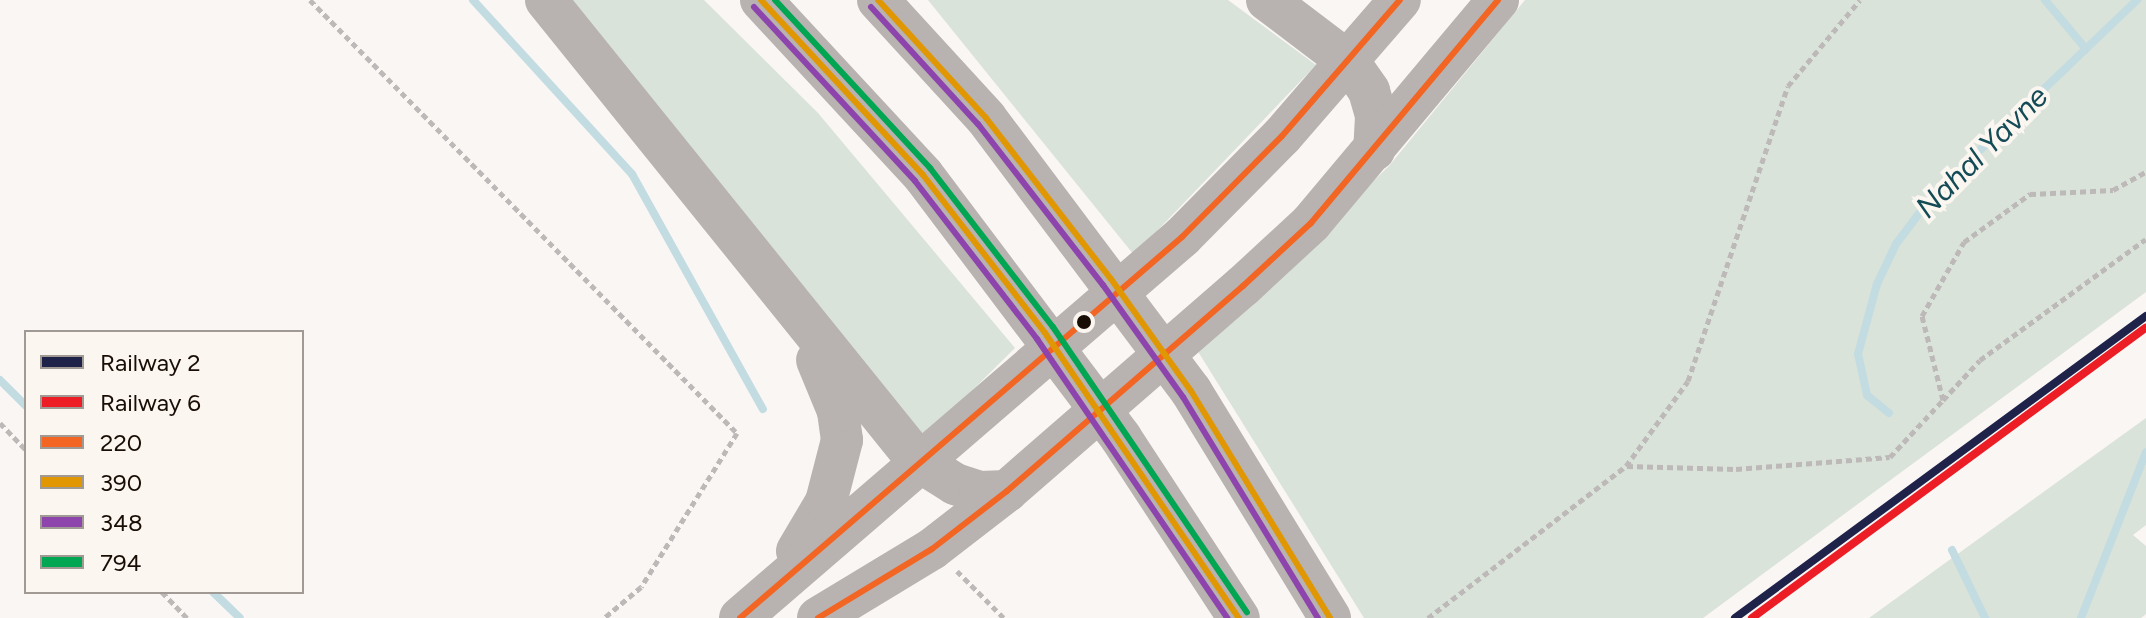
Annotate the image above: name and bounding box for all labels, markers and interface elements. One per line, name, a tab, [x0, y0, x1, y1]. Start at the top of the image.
water label: Nahal Yavne	[1908, 78, 2056, 226]
unlabelled marker	[1076, 314, 1092, 330]
legend	[24, 330, 304, 594]
text: Railway 2	[100, 348, 201, 377]
text: Railway 6	[100, 388, 201, 417]
text: 220	[100, 428, 142, 457]
text: 390	[100, 468, 142, 497]
text: 348	[100, 508, 143, 537]
text: 794	[100, 548, 141, 577]

